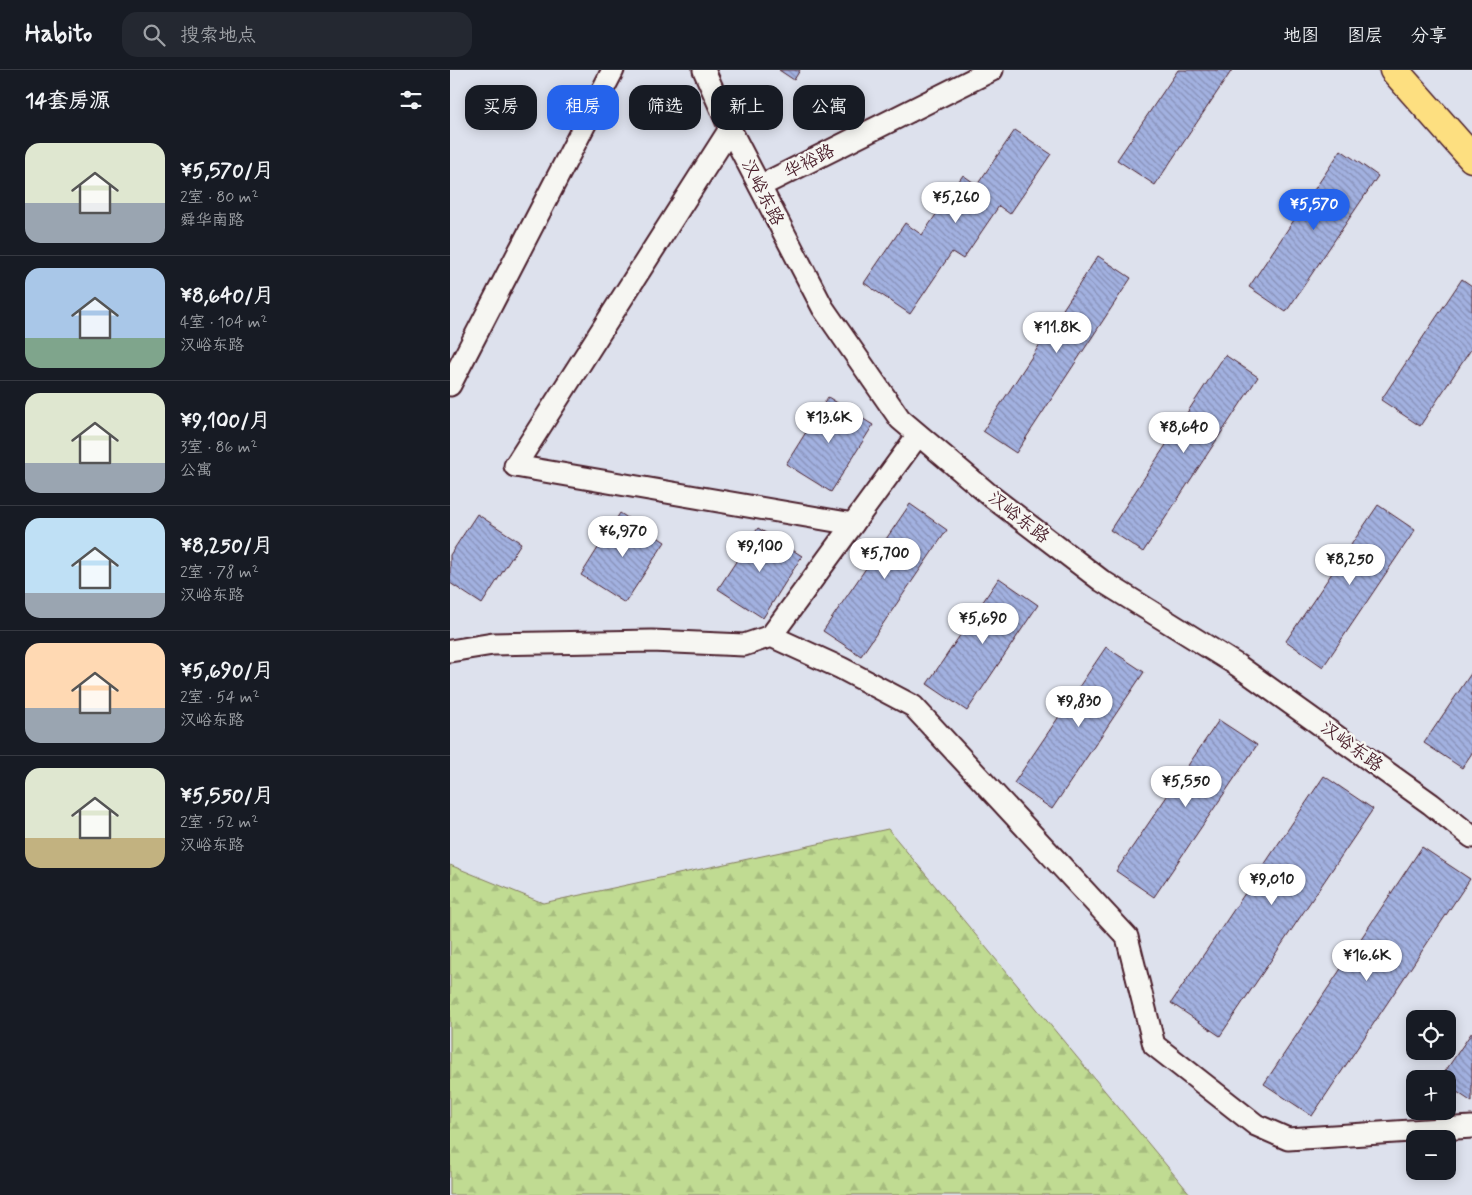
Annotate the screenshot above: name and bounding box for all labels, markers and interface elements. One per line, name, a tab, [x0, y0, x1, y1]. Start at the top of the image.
search box	[122, 12, 472, 57]
text: Habito	[25, 19, 92, 50]
icon: search	[140, 21, 168, 49]
text: 搜索地点	[180, 23, 256, 48]
text: 地图	[1283, 24, 1319, 48]
text: 图层	[1347, 24, 1383, 48]
text: 分享	[1411, 24, 1447, 48]
chip: 买房	[465, 85, 537, 130]
chip: 租房	[547, 85, 619, 130]
chip: 筛选	[629, 85, 701, 130]
chip: 新上	[711, 85, 783, 130]
chip: 公寓	[793, 85, 865, 130]
icon: filters	[397, 86, 425, 114]
text: 14套房源	[25, 87, 110, 115]
street label: 华裕路	[780, 139, 839, 185]
street label: 汉峪东路	[735, 155, 789, 230]
text: ¥5,570/月	[180, 157, 274, 185]
icon: home	[65, 163, 125, 223]
pin: ¥5,260	[915, 182, 997, 224]
text: 2室 · 80 m²	[180, 187, 258, 208]
text: ¥5,260	[932, 187, 980, 208]
pin: ¥5,570	[1273, 189, 1355, 231]
text: ¥5,570	[1290, 194, 1338, 215]
text: 舜华南路	[180, 210, 244, 231]
text: ¥8,640/月	[180, 282, 274, 310]
icon: home	[65, 288, 125, 348]
text: 4室 · 104 m²	[180, 312, 268, 333]
pin: ¥11.8K	[1016, 312, 1098, 354]
text: ¥11.8K	[1034, 317, 1080, 338]
text: 汉峪东路	[180, 335, 244, 356]
pin: ¥13.6K	[788, 402, 870, 444]
text: ¥9,100/月	[180, 407, 271, 435]
text: ¥13.6K	[806, 407, 852, 428]
pin: ¥8,640	[1143, 412, 1225, 454]
icon: home	[65, 413, 125, 473]
text: ¥8,640	[1160, 417, 1208, 438]
text: 3室 · 86 m²	[180, 437, 258, 458]
text: 公寓	[180, 460, 212, 481]
street label: 汉峪东路	[983, 486, 1054, 549]
pin: ¥6,970	[582, 516, 664, 558]
text: ¥6,970	[599, 521, 647, 542]
pin: ¥9,100	[719, 530, 801, 573]
text: ¥8,250/月	[180, 532, 273, 560]
text: ¥9,100	[737, 536, 783, 557]
icon: home	[65, 538, 125, 598]
pin: ¥5,700	[844, 538, 926, 580]
text: ¥5,700	[861, 543, 909, 564]
pin: ¥8,250	[1309, 544, 1391, 586]
text: ¥8,250	[1326, 549, 1374, 570]
text: 2室 · 78 m²	[180, 562, 259, 583]
text: 汉峪东路	[180, 585, 244, 606]
pin: ¥5,690	[942, 602, 1024, 645]
text: ¥5,690	[959, 608, 1007, 629]
text: ¥5,690/月	[180, 657, 274, 685]
icon: home	[65, 663, 125, 723]
pin: ¥9,830	[1038, 686, 1120, 728]
text: 2室 · 54 m²	[180, 687, 260, 708]
text: ¥9,830	[1057, 691, 1101, 712]
text: 汉峪东路	[180, 710, 244, 731]
street label: 汉峪东路	[1315, 716, 1388, 778]
pin: ¥5,550	[1145, 766, 1227, 808]
text: ¥5,550	[1162, 771, 1210, 792]
text: ¥5,550/月	[180, 782, 274, 810]
icon: home	[65, 788, 125, 848]
text: 2室 · 52 m²	[180, 812, 258, 833]
text: 汉峪东路	[180, 835, 244, 856]
pin: ¥9,010	[1231, 864, 1313, 906]
text: ¥9,010	[1250, 869, 1294, 890]
pin: ¥16.6K	[1326, 940, 1408, 982]
text: ¥16.6K	[1343, 945, 1391, 966]
map controls	[1406, 1010, 1456, 1180]
button: locate	[1406, 1010, 1456, 1060]
button: +	[1406, 1070, 1456, 1120]
button: −	[1406, 1130, 1456, 1180]

